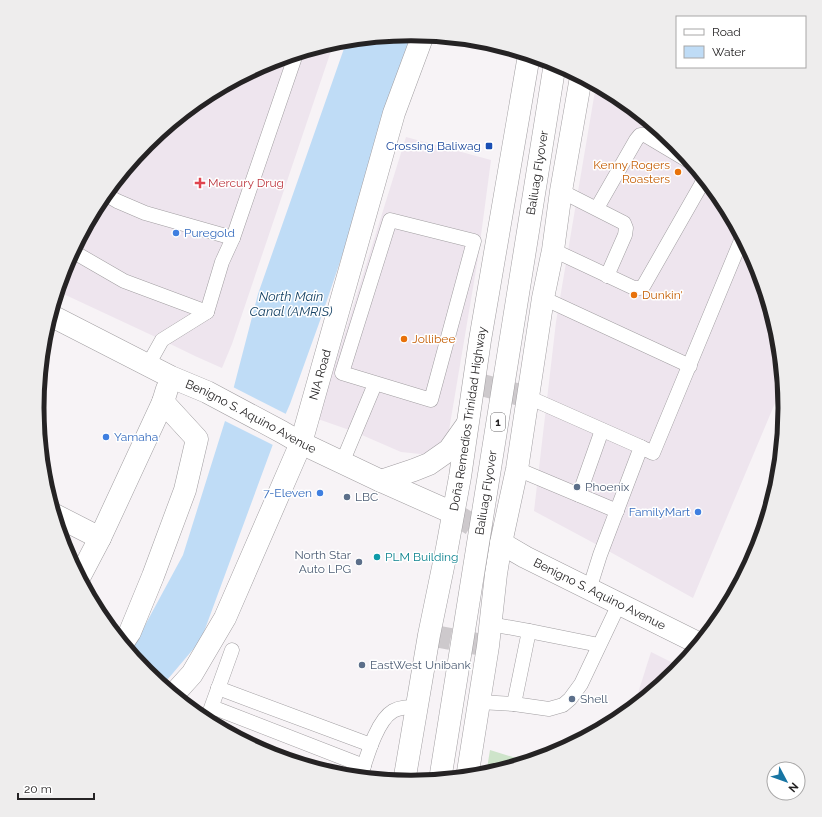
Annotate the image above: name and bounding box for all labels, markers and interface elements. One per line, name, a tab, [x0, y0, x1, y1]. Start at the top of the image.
legend	[676, 16, 806, 68]
text: Road	[712, 25, 741, 39]
text: Water	[712, 45, 746, 59]
street label: Baliuag Flyover	[524, 129, 551, 216]
place label: Crossing Baliwag	[386, 139, 481, 153]
marker: Crossing Baliwag	[484, 141, 494, 151]
place label: Kenny Rogers Roasters	[593, 158, 670, 186]
marker: Kenny Rogers Roasters	[673, 167, 683, 177]
place label: Mercury Drug	[208, 176, 284, 190]
marker: Mercury Drug	[195, 178, 205, 188]
place label: Puregold	[184, 226, 235, 240]
marker: Puregold	[171, 228, 181, 238]
place label: Dunkin'	[642, 288, 683, 302]
water label: North Main Canal (AMRIS)	[250, 289, 333, 319]
marker: Dunkin'	[629, 290, 639, 300]
street label: Doña Remedios Trinidad Highway	[447, 325, 489, 512]
place label: Jollibee	[412, 332, 455, 346]
marker: Jollibee	[399, 334, 409, 344]
street label: NIA Road	[306, 348, 334, 402]
street label: Benigno S. Aquino Avenue	[183, 377, 318, 456]
road number: 1	[491, 413, 505, 431]
place label: Yamaha	[114, 430, 158, 444]
marker: Yamaha	[101, 432, 111, 442]
street label: Baliuag Flyover	[472, 449, 500, 536]
place label: Phoenix	[585, 480, 629, 494]
marker: Phoenix	[572, 482, 582, 492]
place label: 7-Eleven	[263, 486, 312, 500]
marker: 7-Eleven	[315, 488, 325, 498]
place label: LBC	[355, 490, 378, 504]
marker: LBC	[342, 492, 352, 502]
place label: FamilyMart	[629, 505, 690, 519]
marker: FamilyMart	[693, 507, 703, 517]
place label: North Star Auto LPG	[294, 548, 352, 576]
place label: PLM Building	[385, 550, 459, 564]
marker: PLM Building	[372, 552, 382, 562]
street label: Benigno S. Aquino Avenue	[531, 555, 668, 633]
marker: North Star Auto LPG	[354, 557, 364, 567]
place label: EastWest Unibank	[370, 658, 471, 672]
marker: EastWest Unibank	[357, 660, 367, 670]
place label: Shell	[580, 692, 609, 706]
marker: Shell	[567, 694, 577, 704]
north arrow	[766, 761, 806, 801]
scale bar	[18, 775, 94, 801]
text: N	[786, 780, 801, 795]
text: 20 m	[24, 782, 52, 796]

